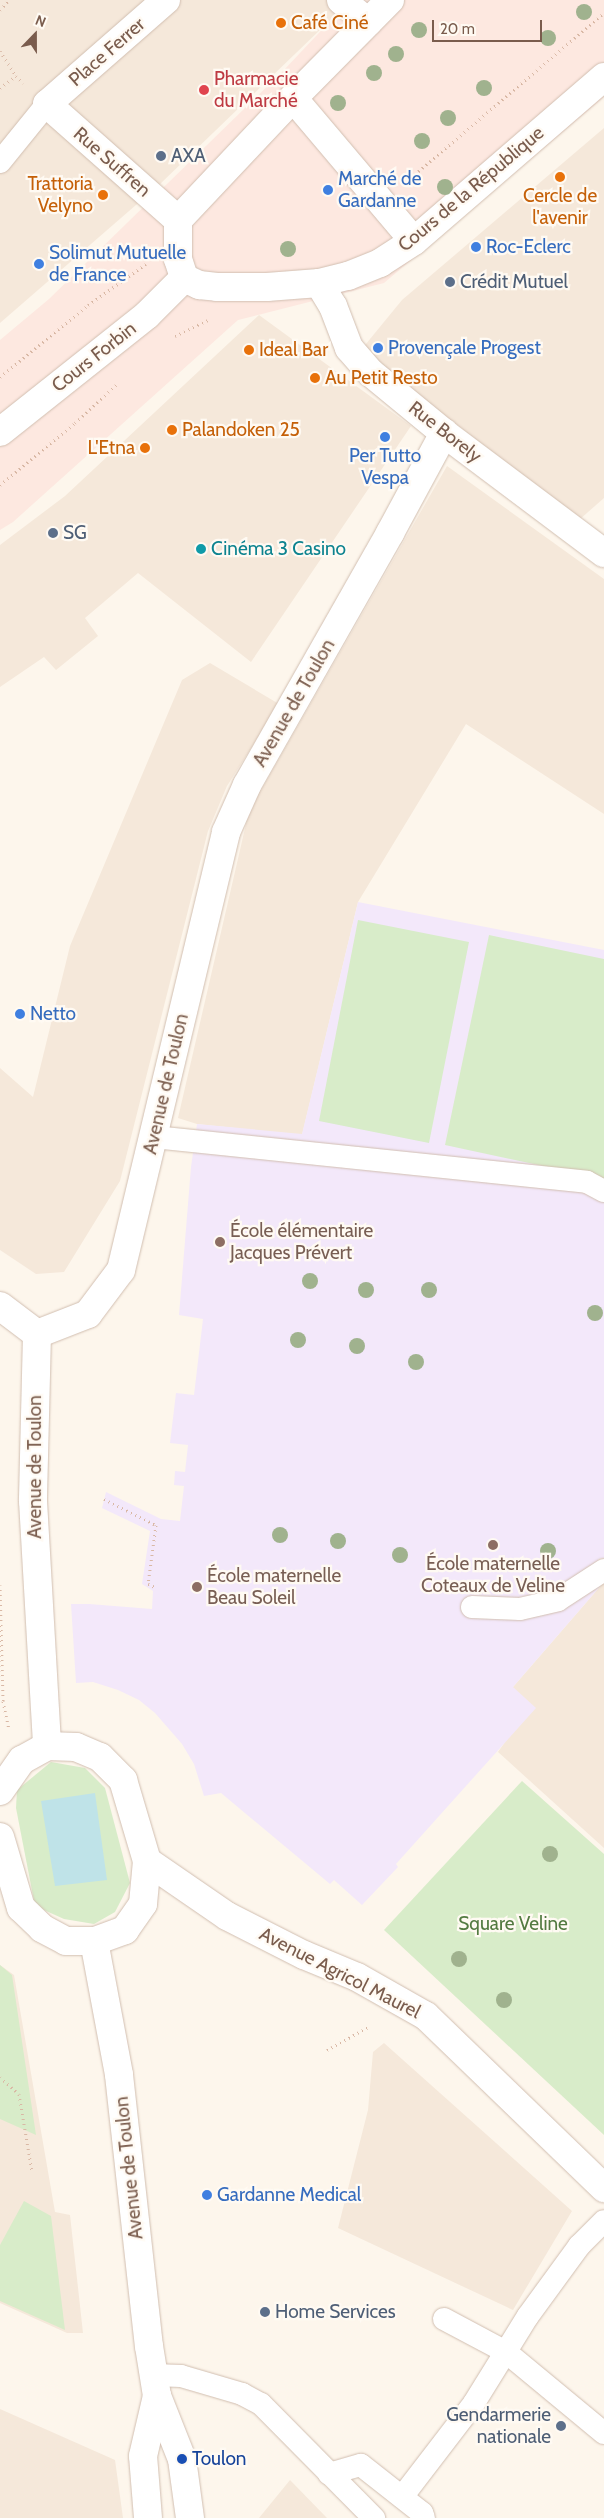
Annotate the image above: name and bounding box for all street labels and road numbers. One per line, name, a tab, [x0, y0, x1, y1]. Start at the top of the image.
street label: Place Ferrer	[64, 13, 150, 91]
street label: Cours de la République	[394, 121, 548, 257]
street label: Rue Suffren	[69, 122, 155, 202]
street label: Cours Forbin	[47, 317, 141, 397]
street label: Rue Borely	[404, 396, 486, 468]
street label: Avenue de Toulon	[248, 635, 340, 771]
street label: Avenue de Toulon	[139, 1011, 193, 1157]
street label: Avenue de Toulon	[24, 1395, 46, 1539]
street label: Avenue Agricol Maurel	[256, 1923, 424, 2023]
street label: Avenue de Toulon	[110, 2095, 148, 2241]

